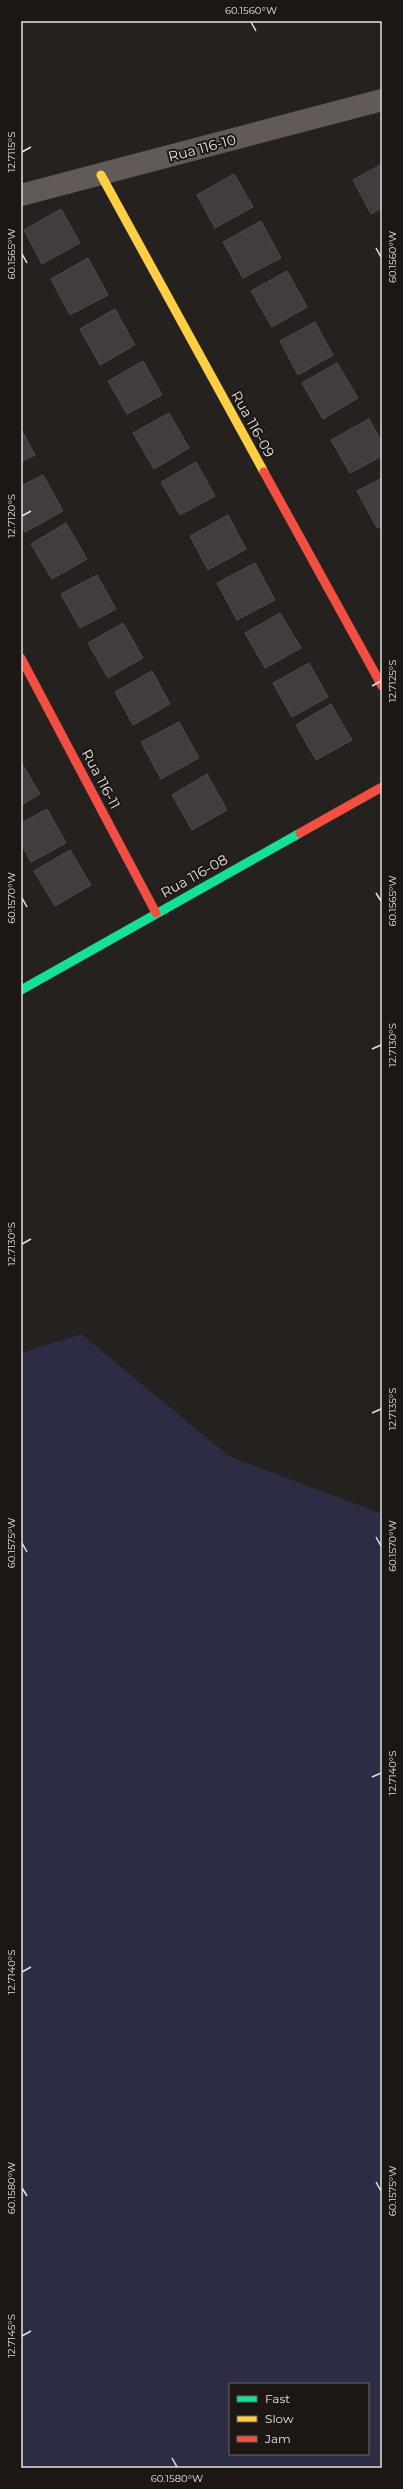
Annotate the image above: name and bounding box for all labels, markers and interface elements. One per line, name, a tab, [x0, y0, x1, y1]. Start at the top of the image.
text: 60.1560°W	[225, 4, 277, 17]
street label: Rua 116-10	[166, 130, 238, 166]
text: 12.7115°S	[5, 132, 18, 172]
text: 60.1565°W	[5, 228, 18, 280]
text: 60.1560°W	[386, 231, 399, 283]
street label: Rua 116-09	[227, 388, 279, 460]
text: 12.7120°S	[5, 494, 18, 538]
text: 12.7125°S	[386, 660, 399, 702]
street label: Rua 116-11	[78, 746, 124, 812]
street label: Rua 116-08	[157, 850, 231, 902]
text: 60.1570°W	[5, 872, 18, 924]
text: 60.1565°W	[386, 875, 399, 927]
text: 12.7130°S	[386, 1023, 399, 1067]
text: 12.7130°S	[5, 1222, 18, 1266]
text: 12.7135°S	[386, 1388, 399, 1430]
text: 60.1575°W	[5, 1518, 18, 1568]
text: 60.1570°W	[386, 1520, 399, 1572]
text: 12.7140°S	[386, 1751, 399, 1795]
text: 12.7140°S	[5, 1950, 18, 1994]
text: 60.1580°W	[5, 2162, 18, 2214]
text: 60.1575°W	[386, 2166, 399, 2216]
text: 12.7145°S	[5, 2314, 18, 2358]
legend	[229, 2383, 369, 2455]
text: Fast	[265, 2391, 290, 2406]
text: Slow	[265, 2411, 294, 2426]
text: Jam	[264, 2431, 291, 2446]
text: 60.1580°W	[151, 2472, 203, 2485]

